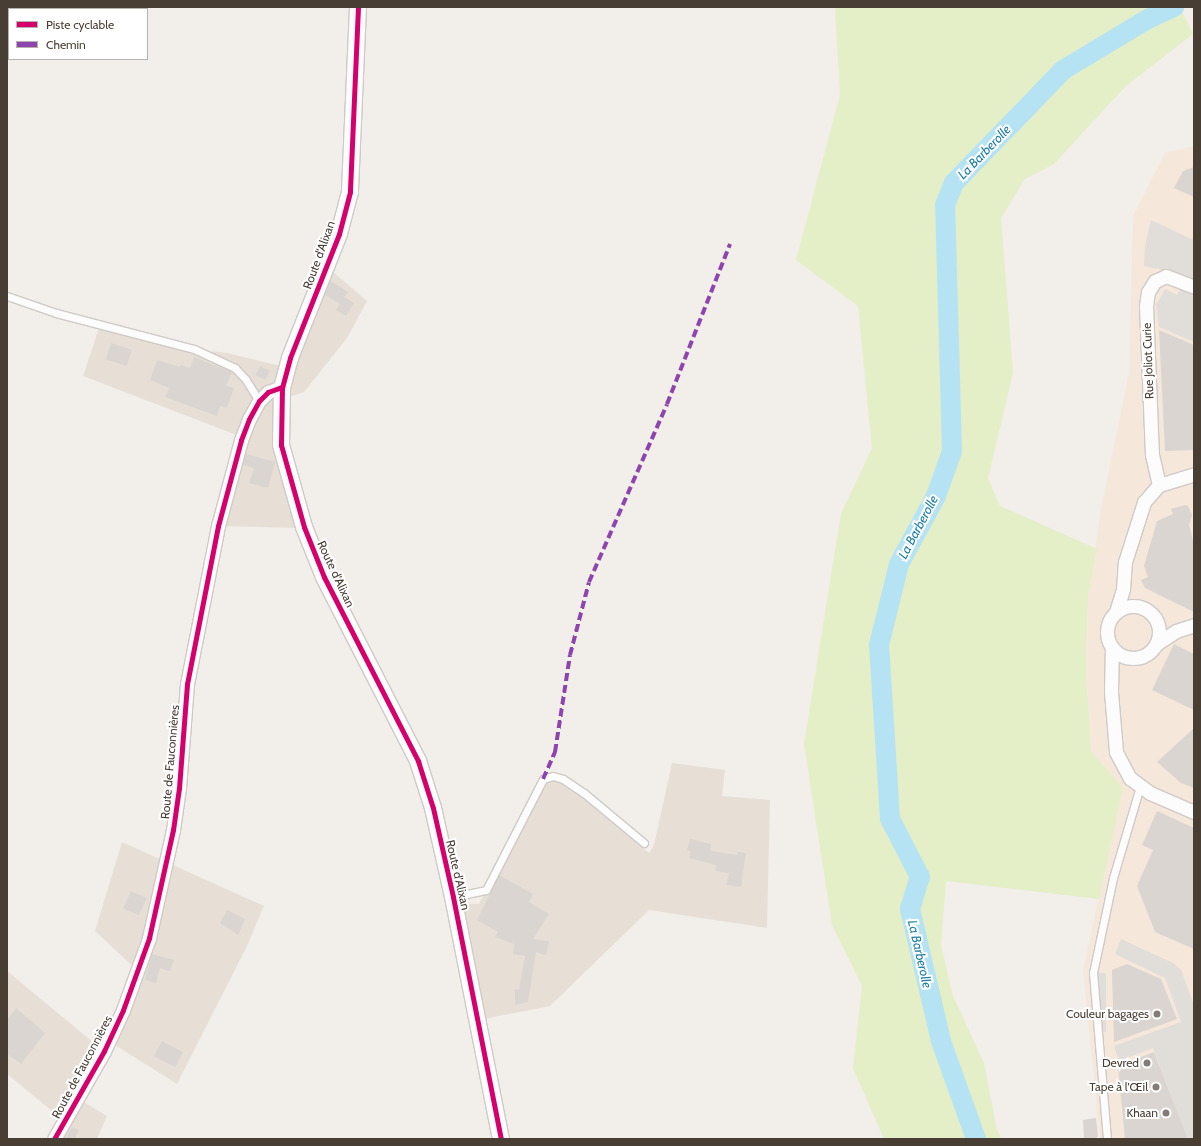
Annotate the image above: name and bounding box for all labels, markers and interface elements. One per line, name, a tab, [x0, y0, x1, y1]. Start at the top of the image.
legend	[8, 8, 148, 60]
text: Piste cyclable	[46, 17, 114, 32]
text: Chemin	[46, 37, 86, 52]
water label: La Barberolle	[954, 122, 1014, 182]
street label: Route d'Alixan	[300, 219, 338, 291]
street label: Rue Joliot Curie	[1139, 323, 1157, 399]
water label: La Barberolle	[895, 493, 941, 561]
street label: Route d'Alixan	[314, 538, 358, 610]
street label: Route de Fauconnières	[158, 704, 182, 820]
street label: Route d'Alixan	[443, 838, 473, 912]
water label: La Barberolle	[905, 918, 935, 990]
place label: Couleur bagages	[1066, 1007, 1149, 1021]
marker: Couleur bagages	[1152, 1009, 1162, 1019]
street label: Route de Fauconnières	[49, 1013, 115, 1121]
place label: Devred	[1102, 1056, 1139, 1070]
marker: Devred	[1142, 1058, 1152, 1068]
place label: Tape à l'Œil	[1089, 1080, 1148, 1094]
marker: Tape à l'Œil	[1151, 1082, 1161, 1092]
place label: Khaan	[1126, 1106, 1158, 1120]
marker: Khaan	[1161, 1108, 1171, 1118]

